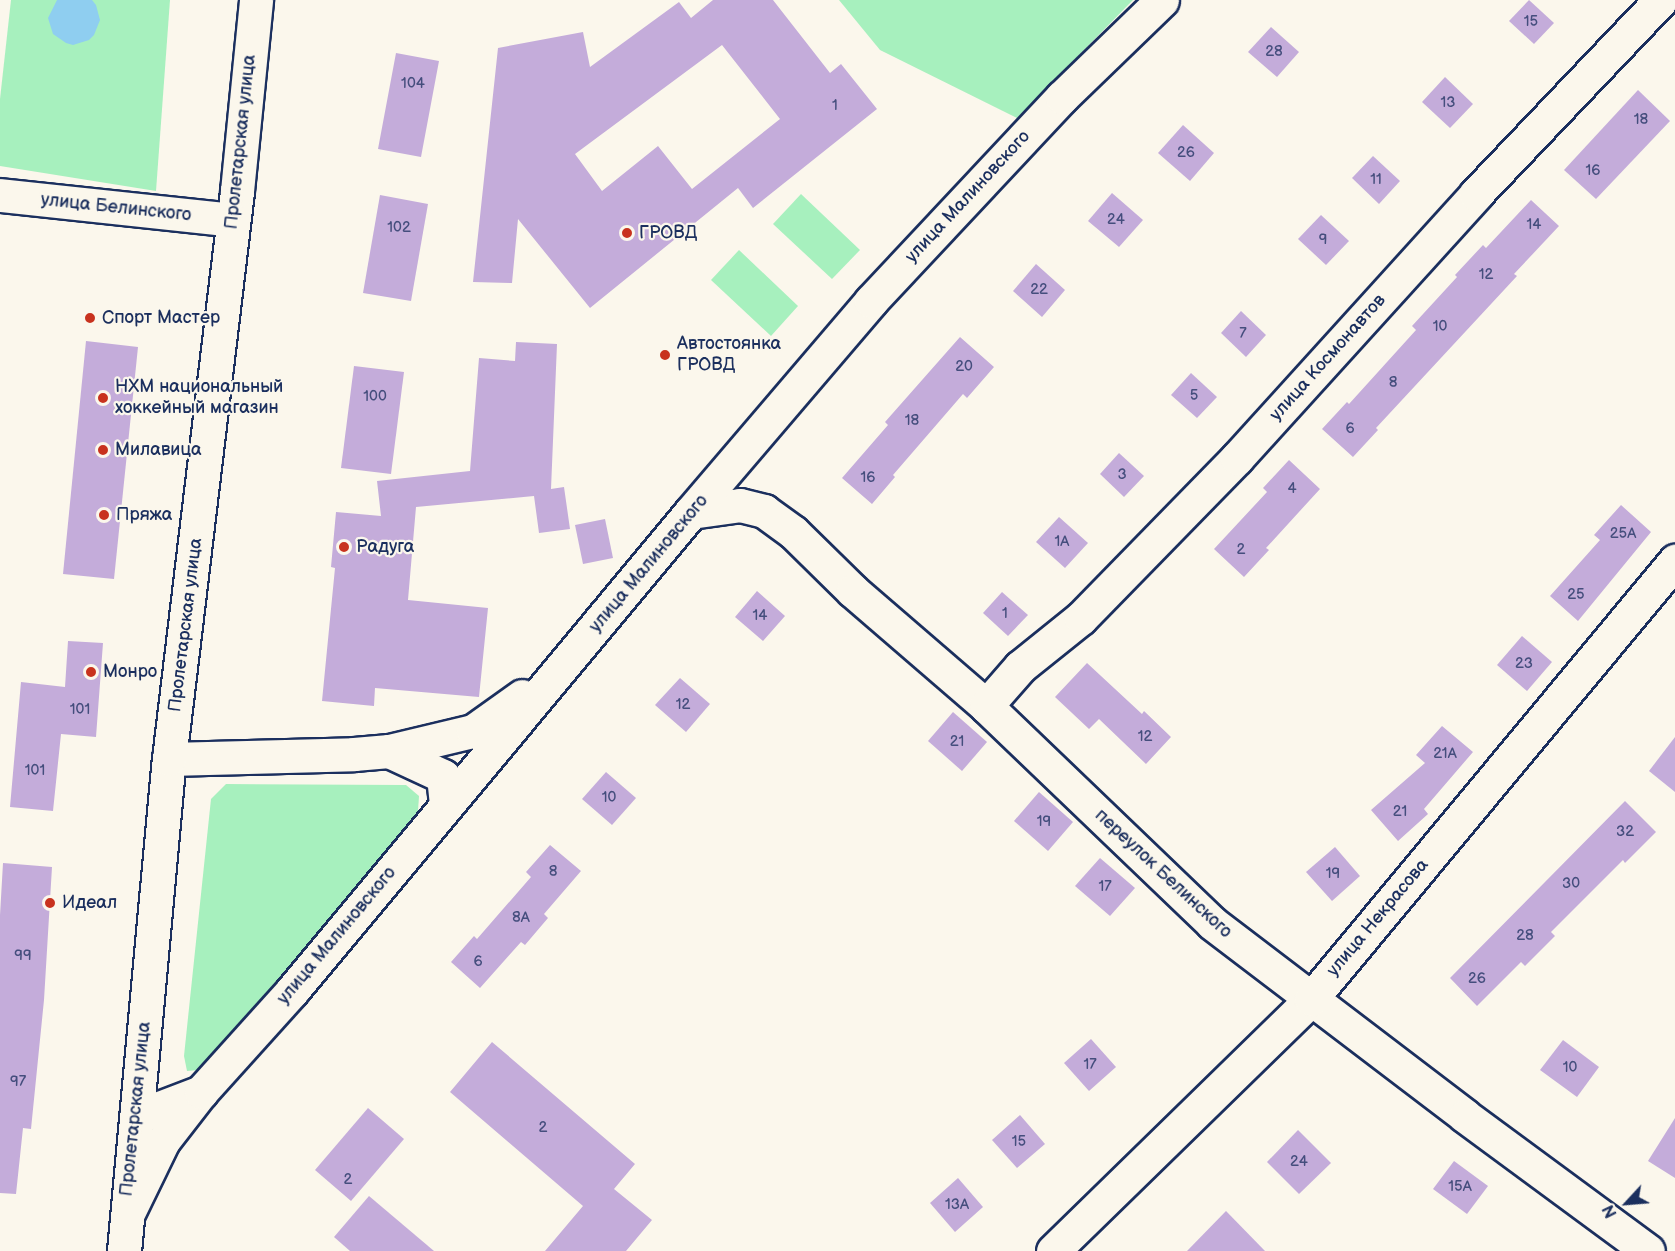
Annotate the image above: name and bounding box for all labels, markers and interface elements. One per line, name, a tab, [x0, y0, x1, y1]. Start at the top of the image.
house number: 15	[1524, 13, 1538, 31]
house number: 28	[1265, 43, 1283, 61]
street label: Пролетарская улица	[221, 54, 261, 230]
house number: 104	[401, 75, 425, 93]
house number: 13	[1440, 94, 1456, 112]
house number: 1	[832, 97, 838, 115]
house number: 18	[1634, 111, 1648, 129]
street label: улица Малиновского	[901, 126, 1035, 268]
house number: 26	[1177, 144, 1195, 162]
house number: 16	[1586, 162, 1600, 180]
house number: 11	[1370, 171, 1382, 189]
street label: улица Белинского	[40, 189, 192, 227]
house number: 24	[1107, 211, 1125, 229]
house number: 14	[1527, 216, 1541, 234]
house number: 102	[387, 219, 411, 237]
place label: ГРОВД	[639, 222, 697, 244]
marker: ГРОВД	[620, 226, 634, 240]
house number: 9	[1319, 231, 1327, 249]
house number: 12	[1479, 266, 1493, 284]
house number: 22	[1030, 281, 1048, 299]
street label: улица Космонавтов	[1265, 290, 1391, 426]
place label: Спорт Мастер	[102, 307, 220, 329]
marker: Спорт Мастер	[83, 311, 97, 325]
house number: 10	[1433, 318, 1447, 336]
house number: 7	[1239, 325, 1247, 343]
place label: Автостоянка ГРОВД	[677, 334, 781, 376]
marker: Автостоянка ГРОВД	[658, 348, 672, 362]
house number: 20	[955, 358, 973, 376]
house number: 8	[1389, 374, 1397, 392]
place label: НХМ национальный хоккейный магазин	[115, 377, 283, 420]
house number: 5	[1190, 387, 1198, 405]
house number: 100	[363, 388, 387, 406]
marker: НХМ национальный хоккейный магазин	[96, 391, 110, 405]
house number: 18	[905, 412, 919, 430]
house number: 6	[1345, 420, 1355, 438]
place label: Милавица	[115, 439, 202, 461]
marker: Милавица	[96, 443, 110, 457]
house number: 3	[1117, 466, 1127, 484]
house number: 16	[861, 469, 875, 487]
house number: 4	[1287, 480, 1297, 498]
street label: улица Малиновского	[585, 491, 713, 637]
place label: Пряжа	[116, 504, 172, 526]
marker: Пряжа	[97, 508, 111, 522]
house number: 25А	[1610, 525, 1636, 543]
house number: 1А	[1055, 533, 1069, 551]
place label: Радуга	[356, 536, 414, 558]
street label: Пролетарская улица	[165, 537, 207, 713]
marker: Радуга	[337, 540, 351, 554]
house number: 2	[1237, 541, 1245, 559]
house number: 25	[1567, 586, 1585, 604]
house number: 1	[1002, 605, 1008, 623]
house number: 14	[753, 607, 767, 625]
house number: 23	[1515, 655, 1533, 673]
place label: Монро	[103, 661, 157, 683]
marker: Монро	[84, 665, 98, 679]
house number: 12	[676, 696, 690, 714]
house number: 101	[70, 701, 90, 719]
house number: 12	[1138, 728, 1152, 746]
house number: 21	[950, 733, 964, 751]
house number: 21А	[1433, 745, 1457, 763]
house number: 101	[25, 762, 45, 780]
house number: 10	[602, 789, 616, 807]
house number: 21	[1393, 803, 1407, 821]
street label: переулок Белинского	[1090, 805, 1236, 943]
house number: 19	[1037, 813, 1051, 831]
house number: 32	[1616, 823, 1634, 841]
street label: улица Некрасова	[1323, 855, 1433, 981]
street label: улица Малиновского	[273, 863, 401, 1009]
house number: 8	[549, 863, 557, 881]
house number: 19	[1326, 865, 1340, 883]
house number: 30	[1562, 875, 1580, 893]
house number: 17	[1098, 878, 1112, 896]
place label: Идеал	[62, 892, 117, 914]
marker: Идеал	[43, 896, 57, 910]
house number: 8А	[512, 909, 530, 927]
house number: 28	[1516, 927, 1534, 945]
house number: 99	[14, 947, 32, 965]
house number: 6	[473, 953, 483, 971]
house number: 26	[1468, 970, 1486, 988]
street label: Пролетарская улица	[116, 1021, 156, 1197]
house number: 17	[1083, 1056, 1097, 1074]
house number: 10	[1563, 1059, 1577, 1077]
house number: 97	[10, 1073, 26, 1091]
house number: 2	[539, 1119, 547, 1137]
house number: 15	[1012, 1133, 1026, 1151]
house number: 24	[1290, 1153, 1308, 1171]
house number: 2	[344, 1171, 352, 1189]
north arrow	[1597, 1173, 1657, 1233]
house number: 15А	[1448, 1178, 1472, 1196]
house number: 13А	[945, 1196, 969, 1214]
text: N	[1599, 1202, 1622, 1221]

